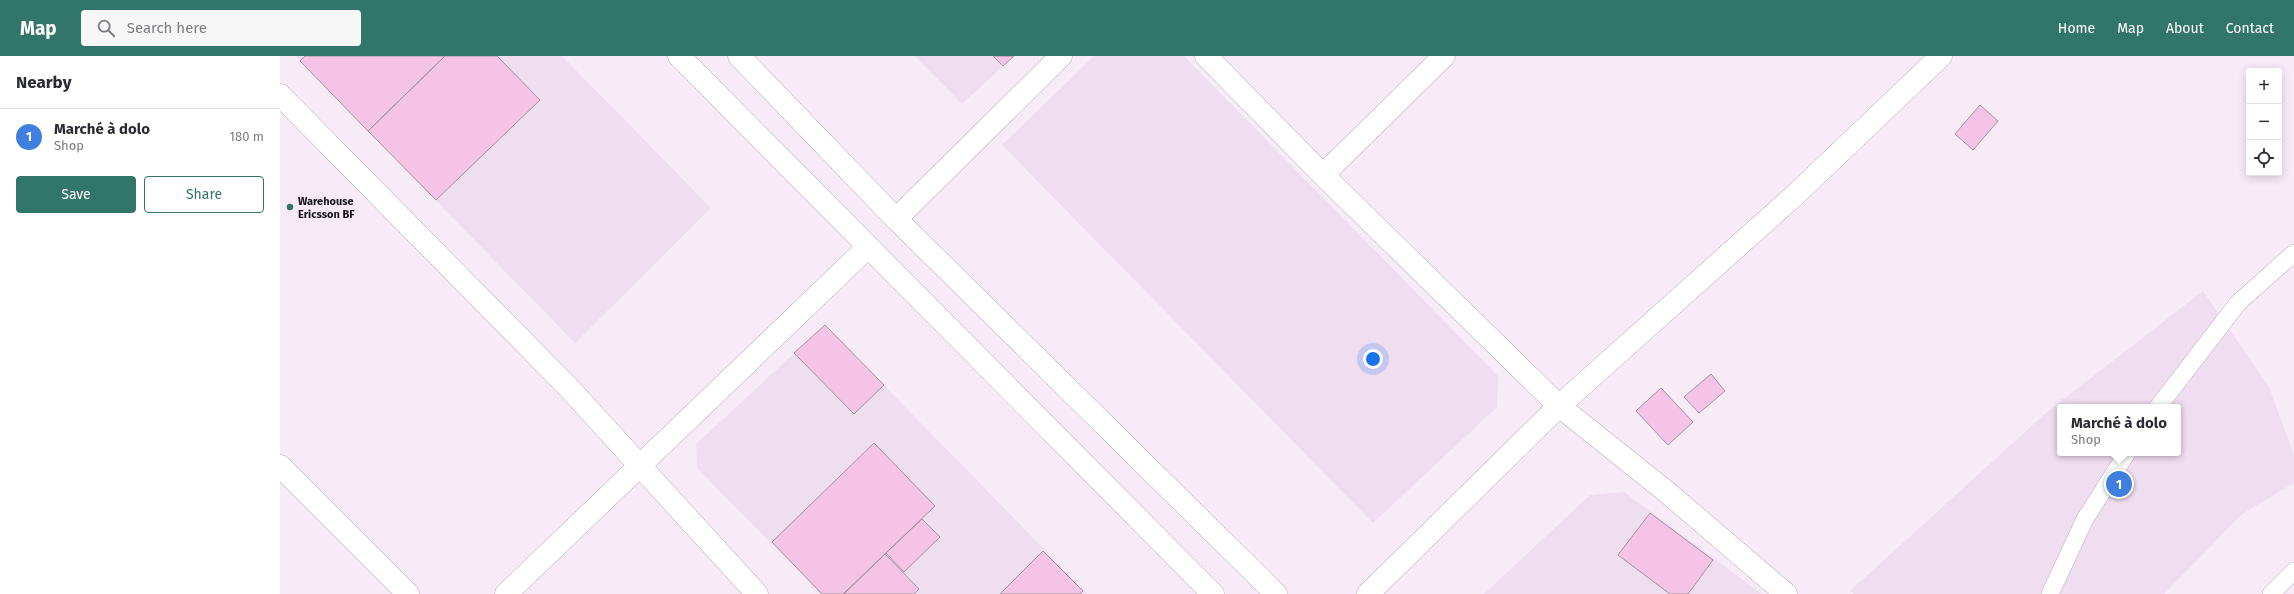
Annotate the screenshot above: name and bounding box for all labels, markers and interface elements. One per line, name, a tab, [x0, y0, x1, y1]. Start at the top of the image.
search box	[81, 10, 361, 46]
text: Map	[20, 17, 57, 40]
icon: search	[95, 17, 117, 39]
text: Search here	[127, 19, 207, 37]
text: Home	[2058, 20, 2095, 37]
text: Map	[2117, 20, 2144, 37]
text: About	[2166, 20, 2204, 37]
text: Contact	[2226, 20, 2274, 37]
map controls	[2246, 68, 2282, 176]
button: +	[2246, 68, 2282, 104]
text: Nearby	[16, 72, 71, 93]
button: −	[2246, 104, 2282, 140]
text: Marché à dolo	[54, 120, 150, 138]
text: 1	[26, 129, 32, 144]
text: 180 m	[229, 129, 264, 144]
text: Shop	[54, 138, 84, 153]
button: locate	[2246, 140, 2282, 176]
button: Save	[16, 176, 136, 213]
button: Share	[144, 176, 264, 213]
place label: Warehouse Ericsson BF	[298, 195, 355, 221]
marker: Warehouse Ericsson BF	[285, 202, 295, 212]
your location	[1363, 349, 1383, 369]
popup	[2057, 404, 2181, 456]
text: Marché à dolo	[2071, 414, 2167, 432]
text: Shop	[2071, 432, 2101, 447]
pin: 1	[2106, 469, 2132, 499]

